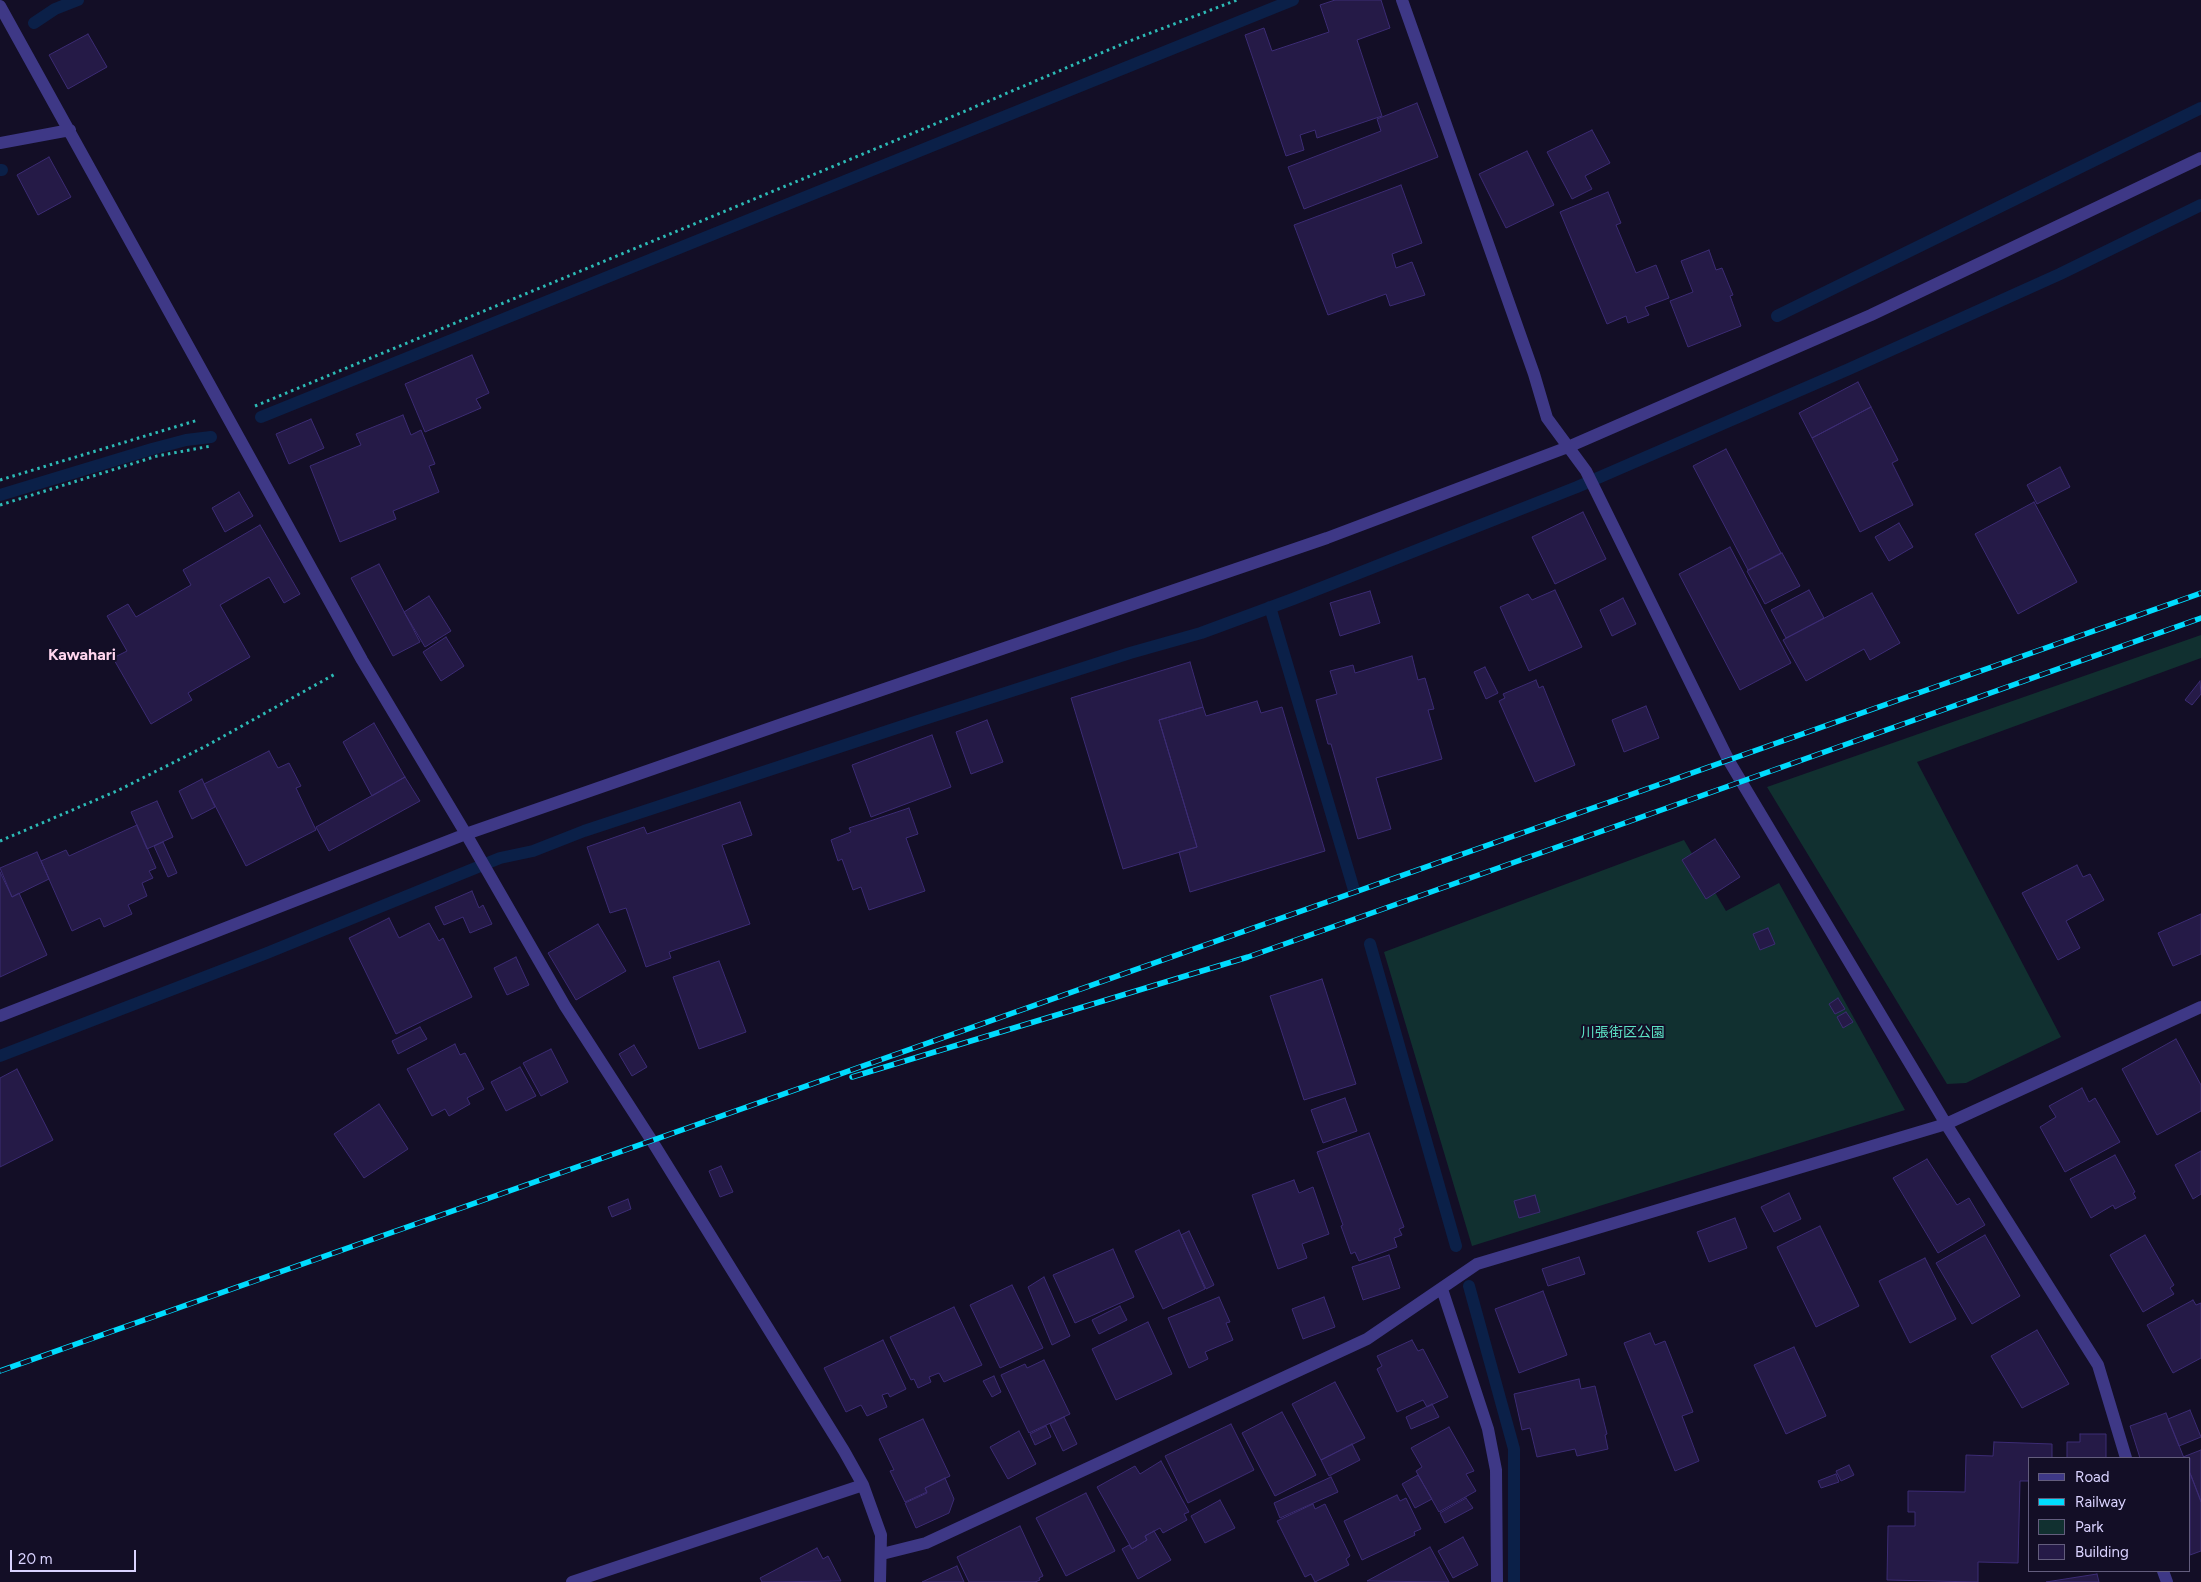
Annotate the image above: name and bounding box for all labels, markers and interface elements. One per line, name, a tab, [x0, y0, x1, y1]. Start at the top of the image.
district label: Kawahari	[48, 645, 116, 665]
park label: 川張街区公園	[1581, 1025, 1665, 1041]
legend	[2028, 1457, 2191, 1572]
text: Road	[2075, 1468, 2110, 1486]
text: Railway	[2075, 1493, 2126, 1511]
text: Park	[2075, 1518, 2104, 1536]
scale bar	[12, 1540, 139, 1572]
text: Building	[2075, 1543, 2129, 1561]
text: 20 m	[18, 1550, 52, 1568]

